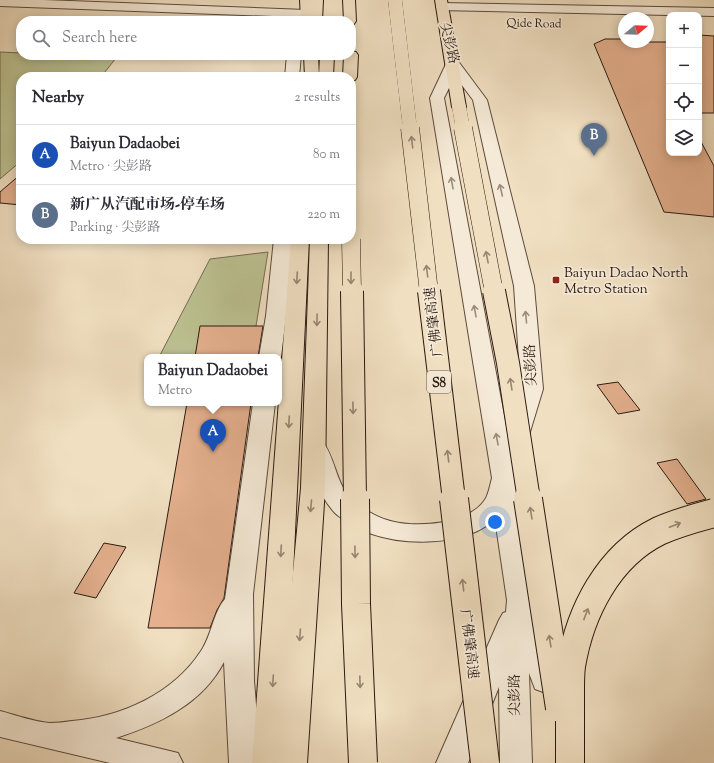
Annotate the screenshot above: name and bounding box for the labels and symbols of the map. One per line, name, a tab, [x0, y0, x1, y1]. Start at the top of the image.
north arrow	[618, 12, 654, 48]
street label: Qide Road	[506, 15, 562, 33]
street label: 尖彭路	[433, 21, 463, 66]
pin: B	[581, 123, 607, 156]
one-way arrow	[408, 136, 415, 149]
one-way arrow	[448, 177, 456, 190]
one-way arrow	[496, 184, 504, 197]
one-way arrow	[483, 250, 491, 263]
place label: Baiyun Dadao North Metro Station	[564, 264, 689, 300]
one-way arrow	[423, 265, 430, 278]
one-way arrow	[294, 271, 301, 284]
one-way arrow	[347, 271, 355, 284]
marker: Baiyun Dadao North Metro Station	[551, 275, 561, 285]
street label: 广佛肇高速	[421, 286, 449, 358]
one-way arrow	[470, 305, 478, 318]
one-way arrow	[523, 311, 530, 324]
one-way arrow	[313, 313, 321, 326]
street label: 尖彭路	[521, 343, 543, 386]
road number: S8	[427, 371, 451, 393]
one-way arrow	[507, 378, 515, 391]
one-way arrow	[349, 401, 357, 414]
one-way arrow	[285, 415, 292, 428]
pin: A	[200, 419, 226, 452]
one-way arrow	[493, 433, 501, 446]
one-way arrow	[444, 450, 452, 463]
one-way arrow	[308, 499, 315, 512]
one-way arrow	[527, 507, 535, 520]
your location	[485, 512, 505, 532]
one-way arrow	[668, 521, 680, 529]
one-way arrow	[277, 544, 284, 557]
one-way arrow	[351, 545, 359, 558]
one-way arrow	[459, 579, 467, 592]
street label: 广佛肇高速	[454, 608, 482, 680]
one-way arrow	[583, 609, 591, 621]
one-way arrow	[297, 628, 304, 641]
one-way arrow	[546, 635, 554, 648]
one-way arrow	[269, 674, 276, 687]
street label: 尖彭路	[506, 674, 526, 716]
one-way arrow	[356, 675, 363, 688]

